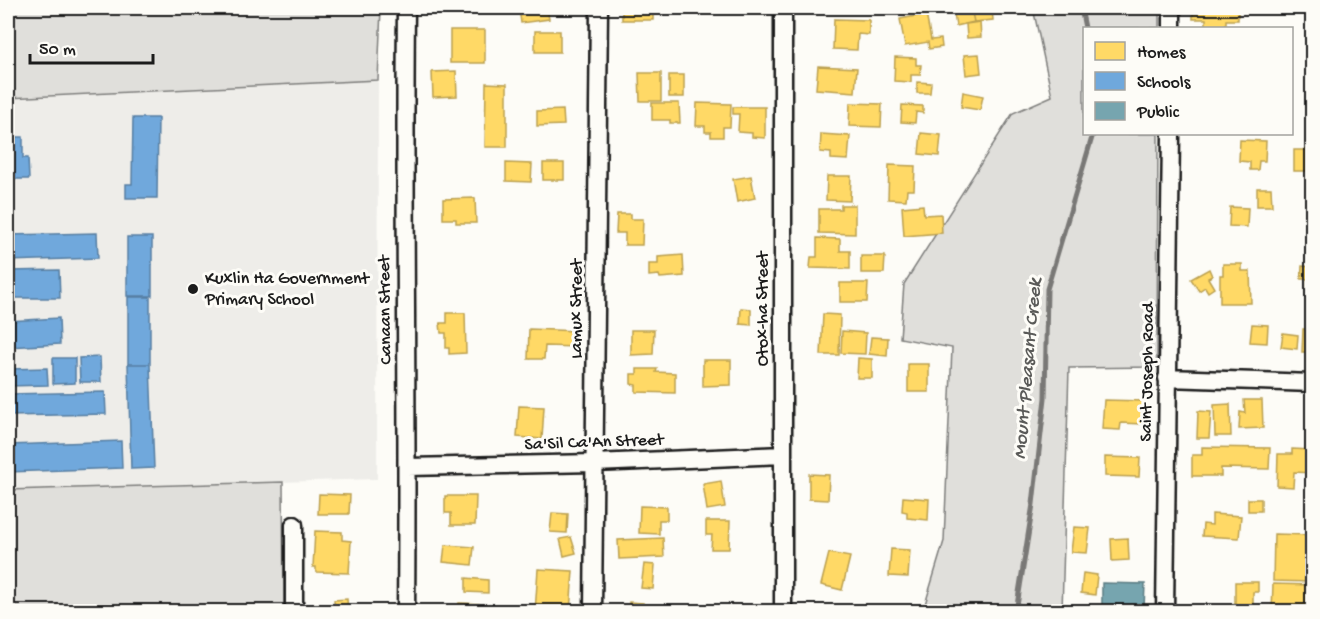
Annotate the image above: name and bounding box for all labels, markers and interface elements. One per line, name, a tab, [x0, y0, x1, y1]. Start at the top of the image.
scale bar	[30, 27, 153, 65]
legend	[1083, 27, 1293, 135]
text: 50 m	[39, 40, 76, 61]
text: Homes	[1137, 43, 1187, 64]
text: Schools	[1137, 73, 1192, 94]
text: Public	[1136, 103, 1180, 124]
street label: Otox-ha Street	[753, 250, 774, 366]
street label: Canaan Street	[375, 254, 397, 365]
street label: Lamux Street	[567, 258, 588, 359]
place label: Kuxlin Ha Government Primary School	[204, 269, 371, 311]
water label: Mount Pleasant Creek	[1010, 276, 1049, 460]
marker: Kuxlin Ha Government Primary School	[186, 282, 200, 296]
street label: Saint Joseph Road	[1136, 301, 1160, 442]
street label: Sa'Sil Ca'An Street	[524, 430, 666, 456]

